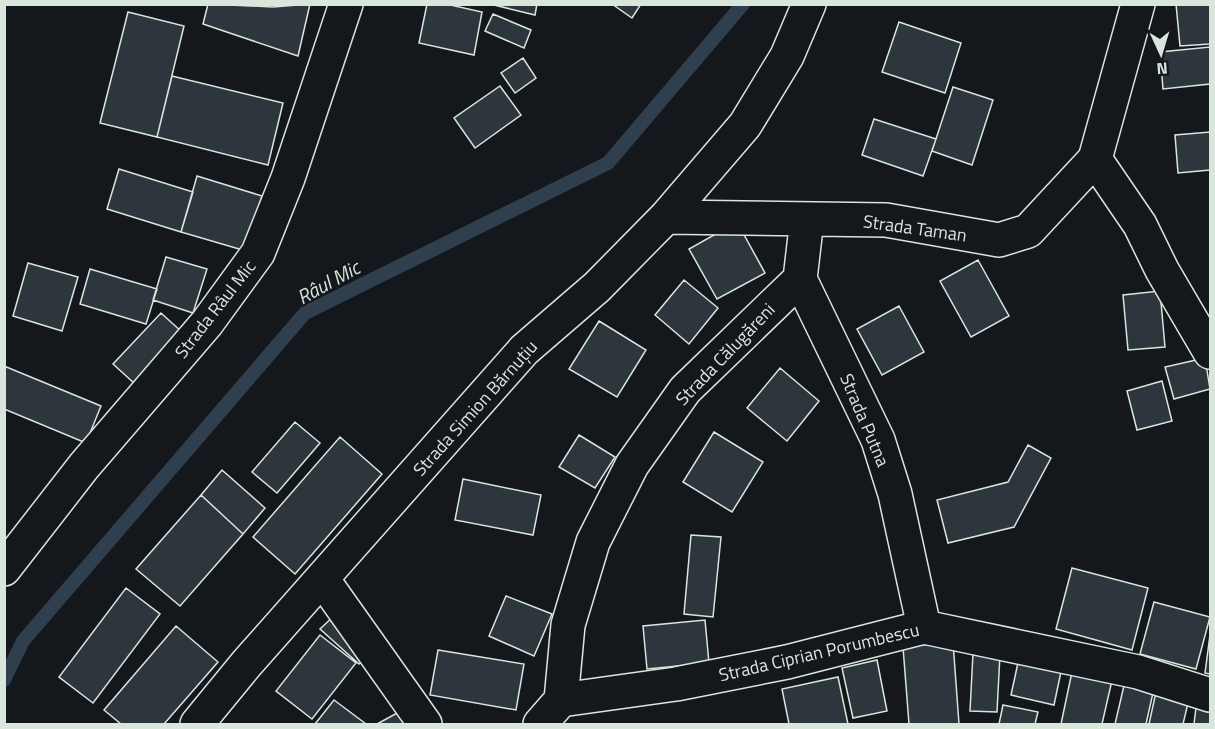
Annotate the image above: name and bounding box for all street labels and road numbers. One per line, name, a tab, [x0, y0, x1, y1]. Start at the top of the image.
street label: Strada Taman	[861, 207, 969, 249]
street label: Strada Râul Mic	[168, 254, 262, 364]
street label: Strada Călugăreni	[669, 297, 781, 411]
street label: Strada Simion Bărnuțiu	[406, 334, 544, 482]
street label: Strada Putna	[833, 369, 897, 471]
street label: Strada Ciprian Porumbescu	[716, 616, 922, 688]

